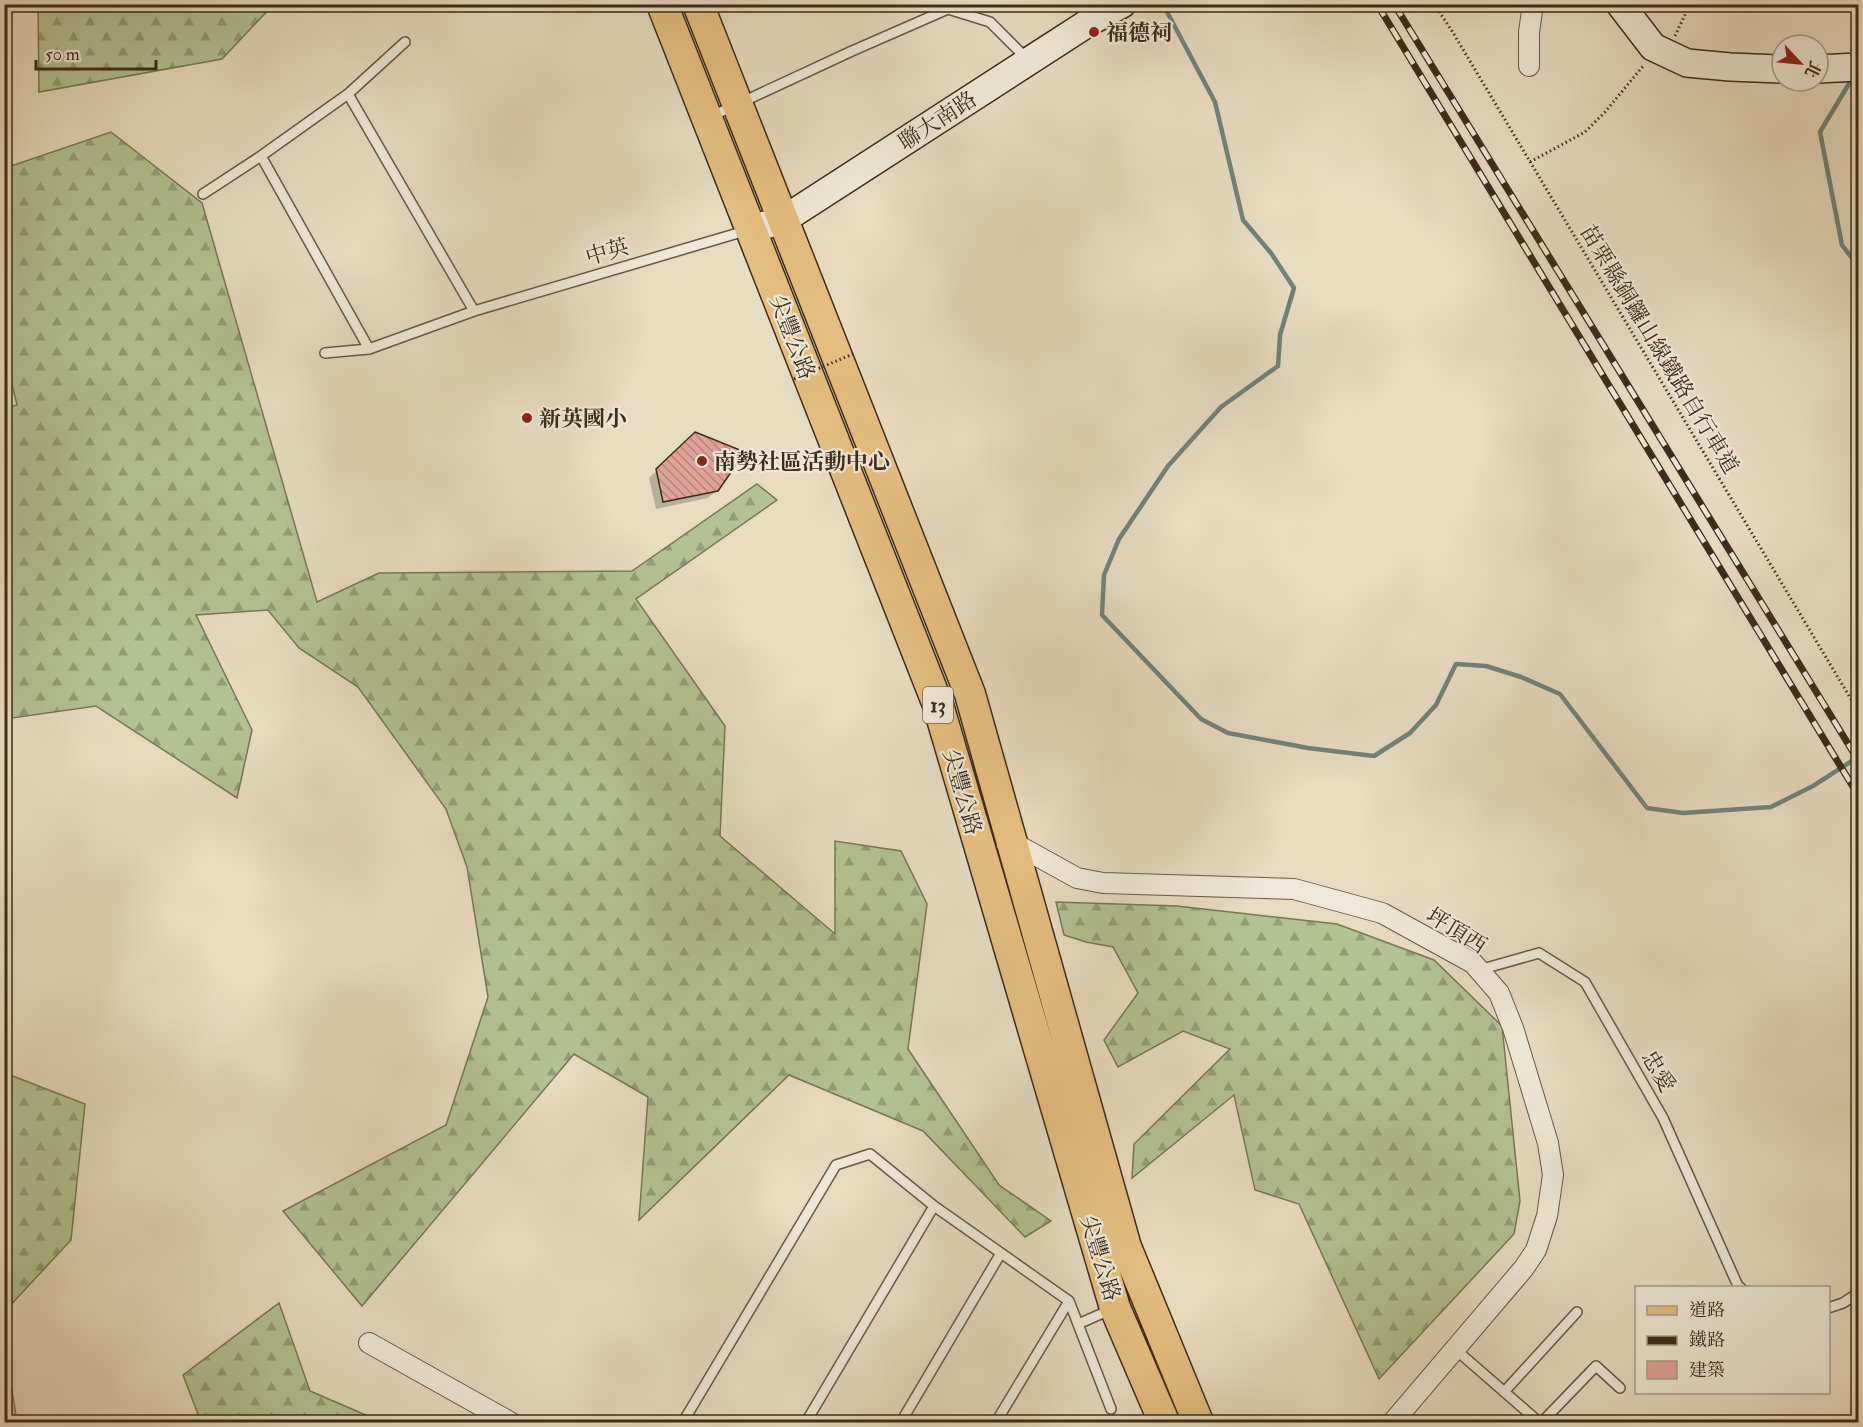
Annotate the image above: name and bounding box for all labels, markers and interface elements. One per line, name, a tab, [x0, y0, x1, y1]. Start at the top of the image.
place label: 福德祠	[1106, 19, 1172, 47]
marker: 福德祠	[1087, 25, 1101, 39]
scale bar	[36, 33, 156, 71]
north arrow	[1770, 33, 1830, 93]
text: 50 m	[45, 43, 80, 66]
text: 北	[1800, 58, 1825, 81]
street label: 聯大南路	[893, 85, 982, 157]
street label: 苗栗縣銅鑼山線鐵路自行車道	[1573, 220, 1745, 479]
street label: 中英	[582, 232, 632, 271]
street label: 尖豐公路	[763, 291, 821, 383]
place label: 新英國小	[539, 405, 627, 433]
marker: 新英國小	[520, 411, 534, 425]
place label: 南勢社區活動中心	[714, 448, 890, 476]
marker: 南勢社區活動中心	[695, 454, 709, 468]
road number: 13	[923, 687, 953, 723]
street label: 尖豐公路	[936, 746, 988, 838]
street label: 坪頂西	[1421, 901, 1492, 960]
street label: 忠愛	[1635, 1045, 1681, 1098]
street label: 尖豐公路	[1074, 1212, 1126, 1304]
legend	[1635, 1286, 1830, 1394]
text: 道路	[1689, 1299, 1725, 1322]
text: 鐵路	[1689, 1329, 1725, 1352]
text: 建築	[1689, 1359, 1725, 1382]

